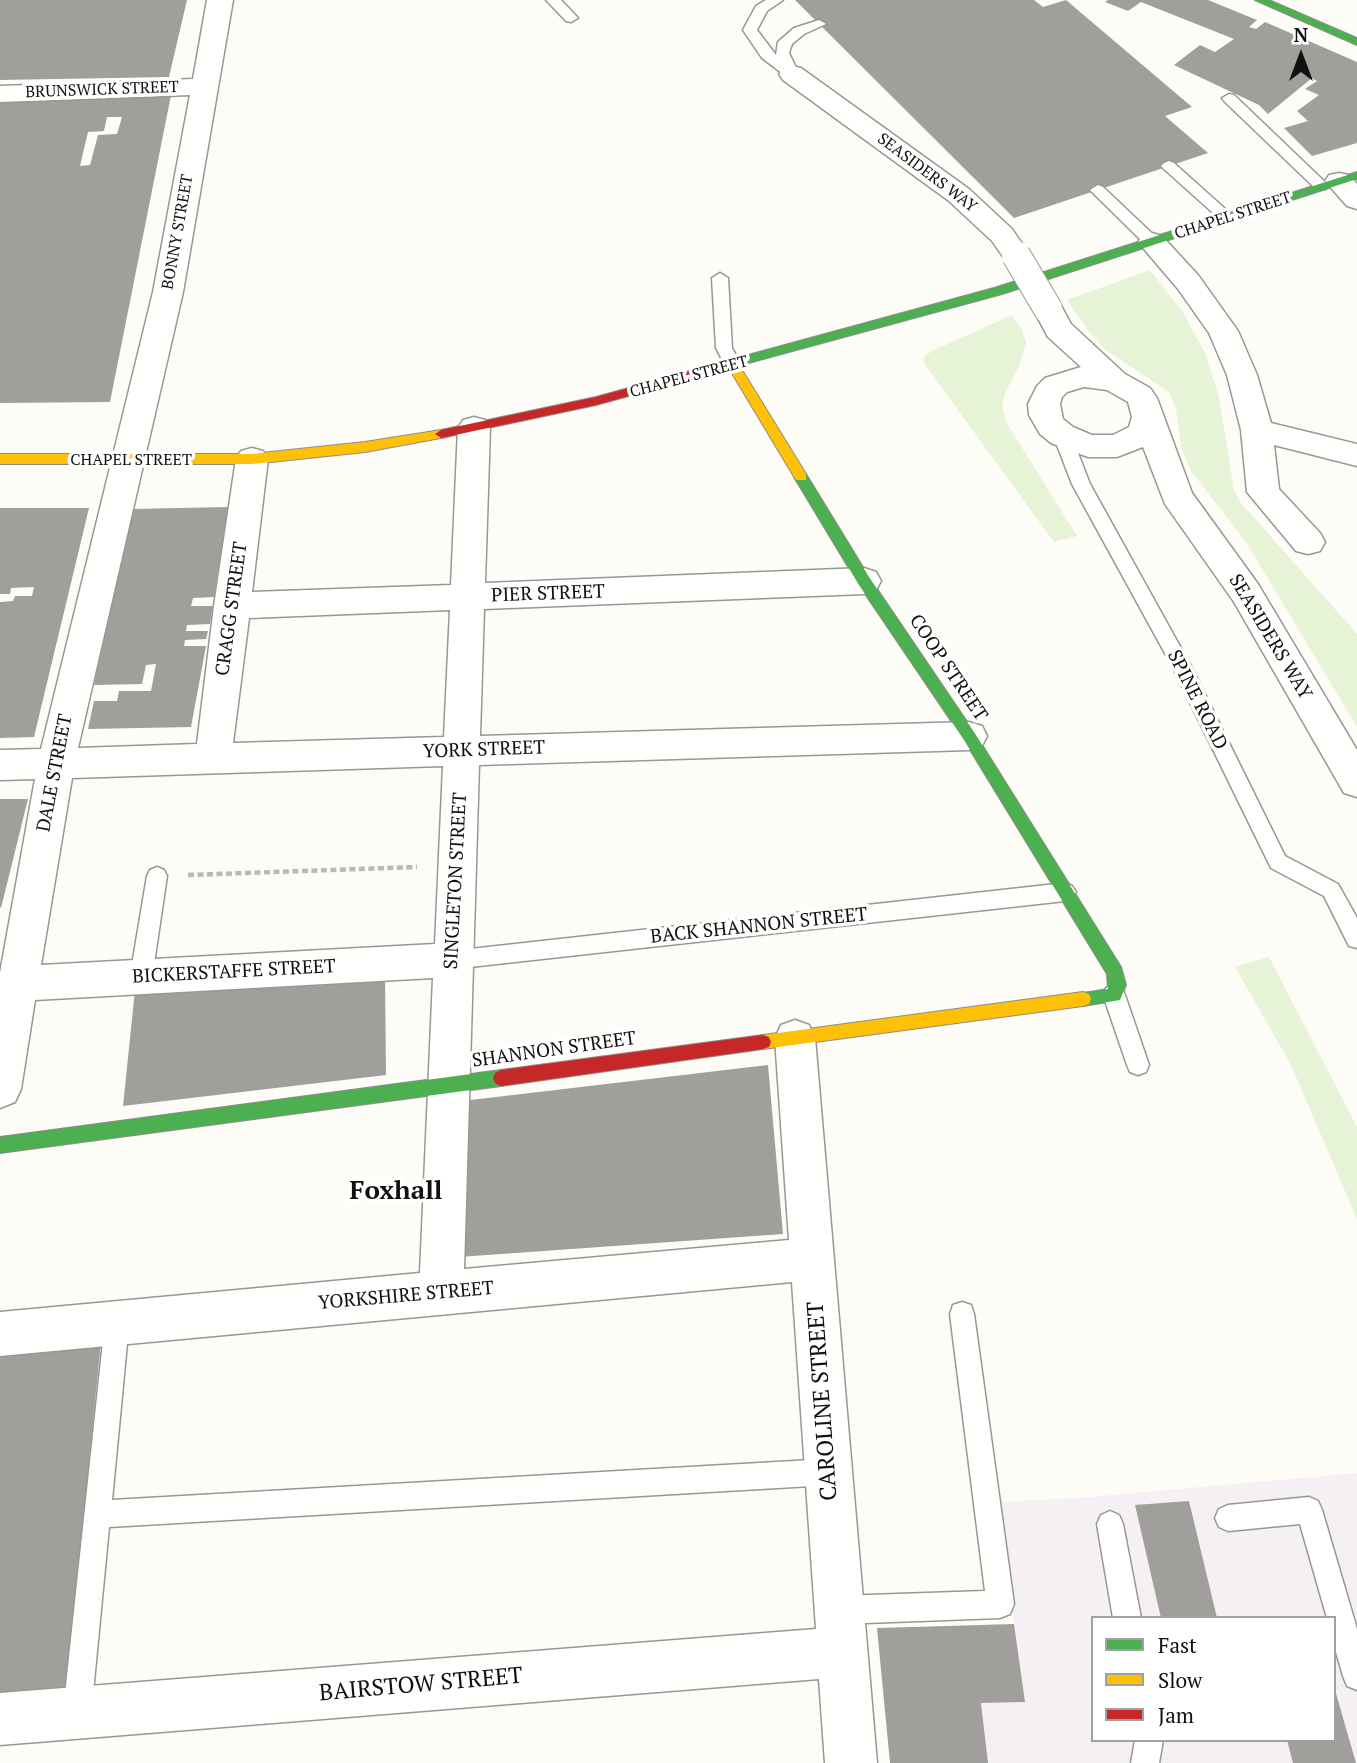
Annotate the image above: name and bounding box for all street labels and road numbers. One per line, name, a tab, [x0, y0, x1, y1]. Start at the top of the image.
street label: BRUNSWICK STREET	[25, 78, 179, 102]
street label: SEASIDERS WAY	[873, 129, 981, 217]
street label: BONNY STREET	[158, 173, 198, 291]
street label: CHAPEL STREET	[1172, 188, 1294, 244]
street label: CHAPEL STREET	[628, 352, 750, 402]
street label: CHAPEL STREET	[70, 450, 192, 470]
street label: CRAGG STREET	[211, 541, 253, 677]
street label: SEASIDERS WAY	[1224, 570, 1316, 704]
street label: PIER STREET	[491, 581, 605, 607]
street label: COOP STREET	[904, 610, 992, 726]
street label: SPINE ROAD	[1162, 646, 1232, 754]
street label: DALE STREET	[32, 712, 78, 834]
street label: YORK STREET	[422, 736, 546, 764]
street label: SINGLETON STREET	[440, 792, 472, 970]
street label: BACK SHANNON STREET	[649, 903, 869, 949]
street label: BICKERSTAFFE STREET	[132, 955, 336, 989]
street label: SHANNON STREET	[471, 1027, 637, 1073]
street label: YORKSHIRE STREET	[317, 1277, 495, 1315]
street label: CAROLINE STREET	[802, 1300, 844, 1502]
street label: BAIRSTOW STREET	[318, 1662, 524, 1708]

